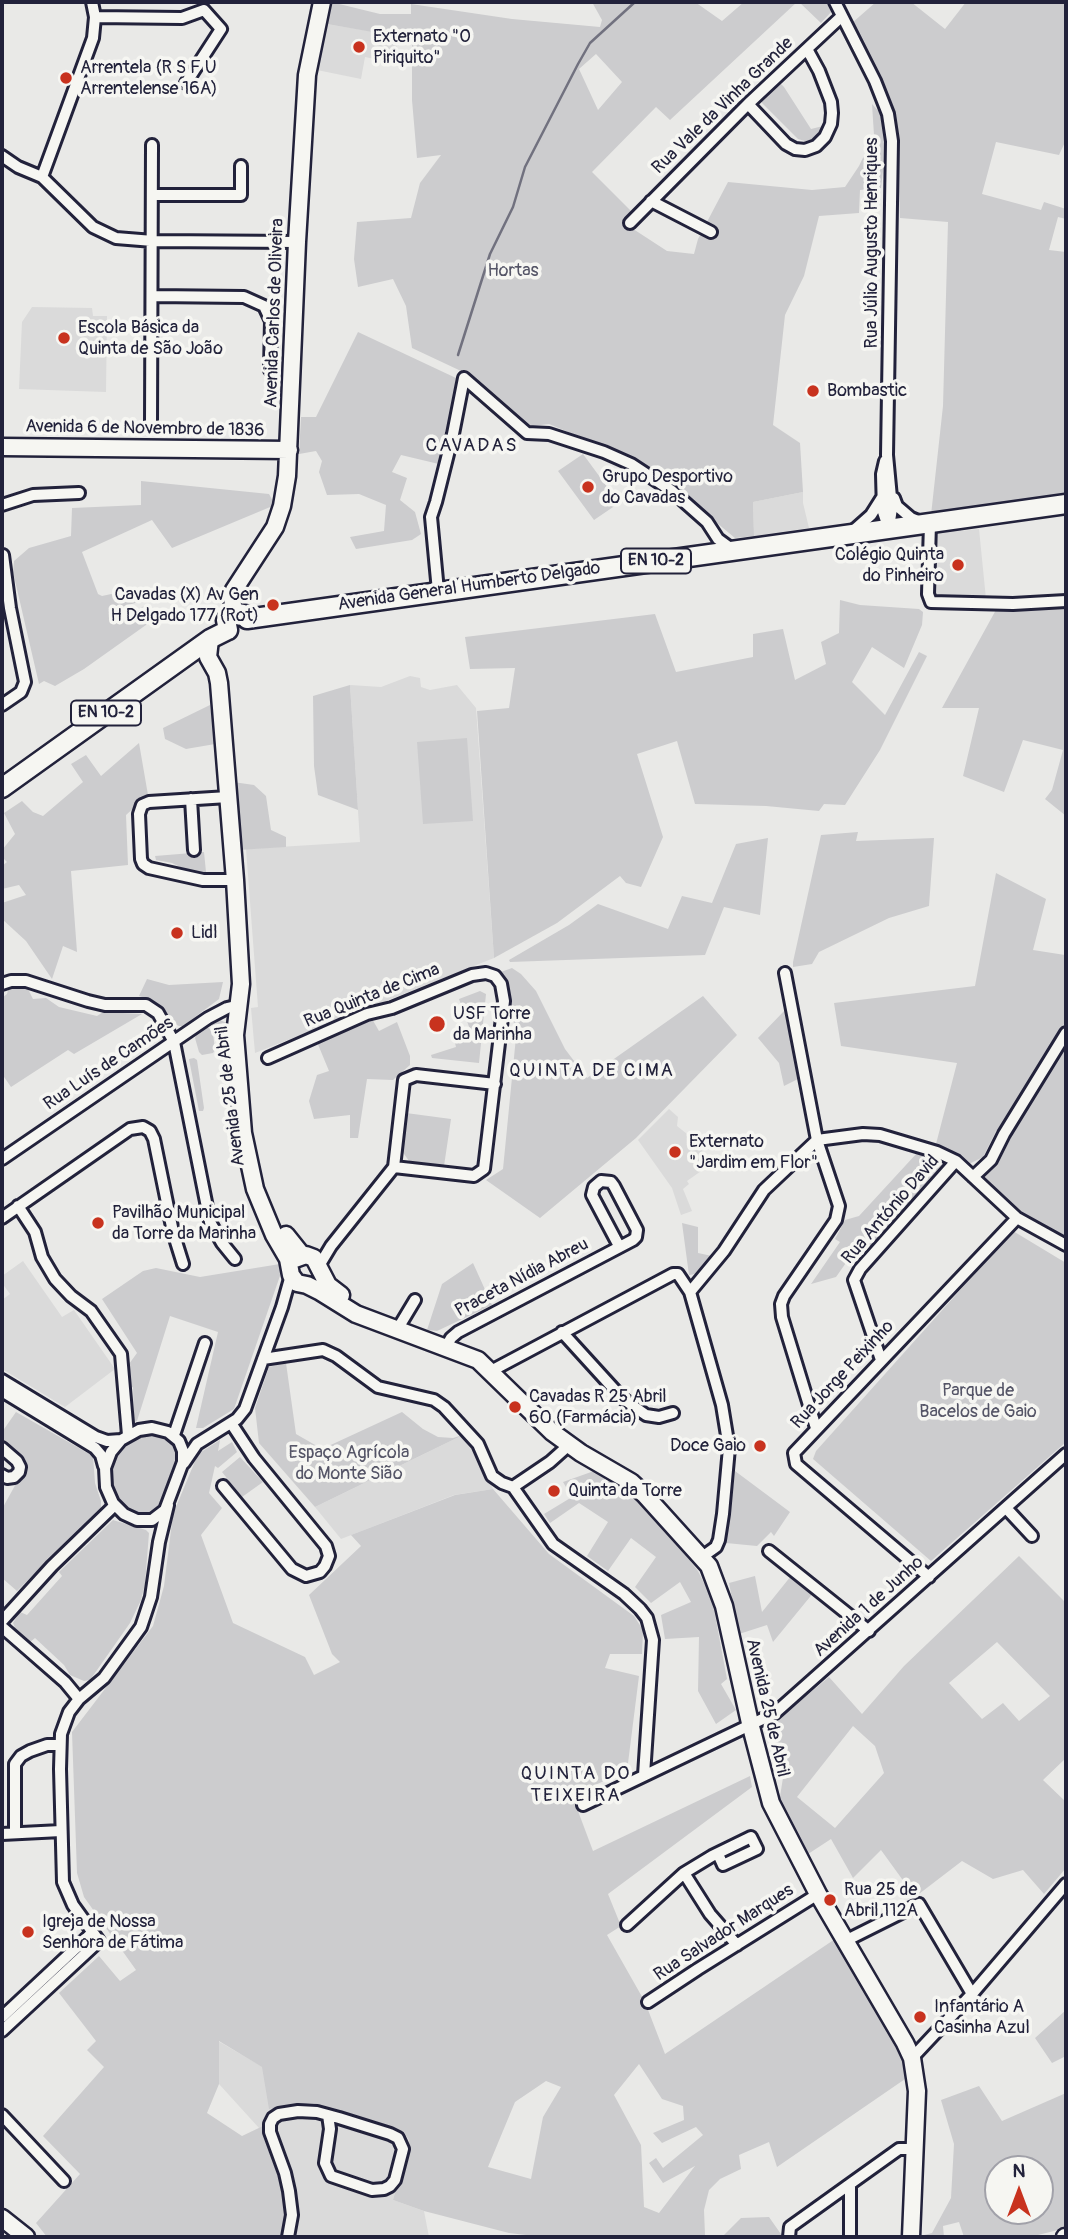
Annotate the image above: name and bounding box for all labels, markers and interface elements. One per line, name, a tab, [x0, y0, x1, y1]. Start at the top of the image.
place label: Externato "O Piriquito"	[373, 26, 471, 68]
street label: Rua Vale da Vinha Grande	[648, 33, 798, 179]
marker: Externato "O Piriquito"	[351, 39, 367, 55]
place label: Arrentela (R S F U Arrentelense 16A)	[80, 57, 218, 100]
marker: Arrentela (R S F U Arrentelense 16A)	[58, 70, 74, 86]
street label: Rua Júlio Augusto Henriques	[861, 137, 883, 349]
street label: Avenida Carlos de Oliveira	[261, 218, 289, 408]
park label: Hortas	[487, 260, 539, 282]
place label: Escola Básica da Quinta de São João	[78, 317, 223, 360]
marker: Escola Básica da Quinta de São João	[56, 330, 72, 346]
place label: Bombastic	[827, 380, 907, 402]
marker: Bombastic	[805, 383, 821, 399]
street label: Avenida 6 de Novembro de 1836	[25, 416, 265, 442]
district label: CAVADAS	[426, 435, 518, 457]
place label: Grupo Desportivo do Cavadas	[602, 466, 733, 508]
marker: Grupo Desportivo do Cavadas	[580, 479, 596, 495]
place label: Colégio Quinta do Pinheiro	[835, 544, 944, 586]
road number: EN 10-2	[621, 548, 691, 574]
marker: Colégio Quinta do Pinheiro	[950, 557, 966, 573]
street label: Avenida General Humberto Delgado	[336, 558, 602, 616]
place label: Cavadas (X) Av Gen H Delgado 177 (Rot)	[110, 584, 259, 626]
marker: Cavadas (X) Av Gen H Delgado 177 (Rot)	[265, 597, 281, 613]
road number: EN 10-2	[71, 700, 141, 726]
place label: Lidl	[191, 922, 217, 944]
marker: Lidl	[169, 925, 185, 941]
street label: Rua Quinta de Cima	[301, 959, 443, 1033]
place label: USF Torre da Marinha	[453, 1003, 532, 1046]
street label: Rua Luís de Camões	[40, 1013, 178, 1115]
marker: USF Torre da Marinha	[427, 1014, 447, 1034]
street label: Avenida 25 de Abril	[212, 1024, 250, 1168]
district label: QUINTA DE CIMA	[511, 1060, 673, 1082]
place label: Externato "Jardim em Flor"	[689, 1131, 818, 1174]
marker: Externato "Jardim em Flor"	[667, 1144, 683, 1160]
street label: Rua António David	[838, 1151, 944, 1269]
place label: Pavilhão Municipal da Torre da Marinha	[112, 1202, 256, 1244]
marker: Pavilhão Municipal da Torre da Marinha	[90, 1215, 106, 1231]
street label: Praceta Nídia Abreu	[452, 1234, 592, 1322]
street label: Rua Jorge Peixinho	[787, 1316, 899, 1434]
park label: Parque de Bacelos de Gaio	[919, 1380, 1037, 1422]
place label: Cavadas R 25 Abril 60 (Farmácia)	[529, 1386, 667, 1428]
marker: Cavadas R 25 Abril 60 (Farmácia)	[507, 1399, 523, 1415]
place label: Doce Gaio	[670, 1435, 746, 1457]
marker: Doce Gaio	[752, 1438, 768, 1454]
park label: Espaço Agrícola do Monte Sião	[289, 1442, 409, 1484]
place label: Quinta da Torre	[568, 1480, 682, 1502]
marker: Quinta da Torre	[546, 1483, 562, 1499]
street label: Avenida 1 de Junho	[810, 1552, 928, 1662]
street label: Avenida 25 de Abril	[741, 1637, 793, 1779]
district label: QUINTA DO TEIXEIRA	[522, 1763, 630, 1807]
place label: Rua 25 de Abril 112A	[844, 1879, 918, 1922]
street label: Rua Salvador Marques	[650, 1880, 798, 1986]
marker: Rua 25 de Abril 112A	[822, 1892, 838, 1908]
place label: Igreja de Nossa Senhora de Fátima	[42, 1911, 183, 1954]
marker: Igreja de Nossa Senhora de Fátima	[20, 1924, 36, 1940]
place label: Infantário A Casinha Azul	[934, 1996, 1030, 2038]
marker: Infantário A Casinha Azul	[912, 2009, 928, 2025]
north arrow	[984, 2155, 1054, 2225]
text: N	[1013, 2159, 1025, 2183]

